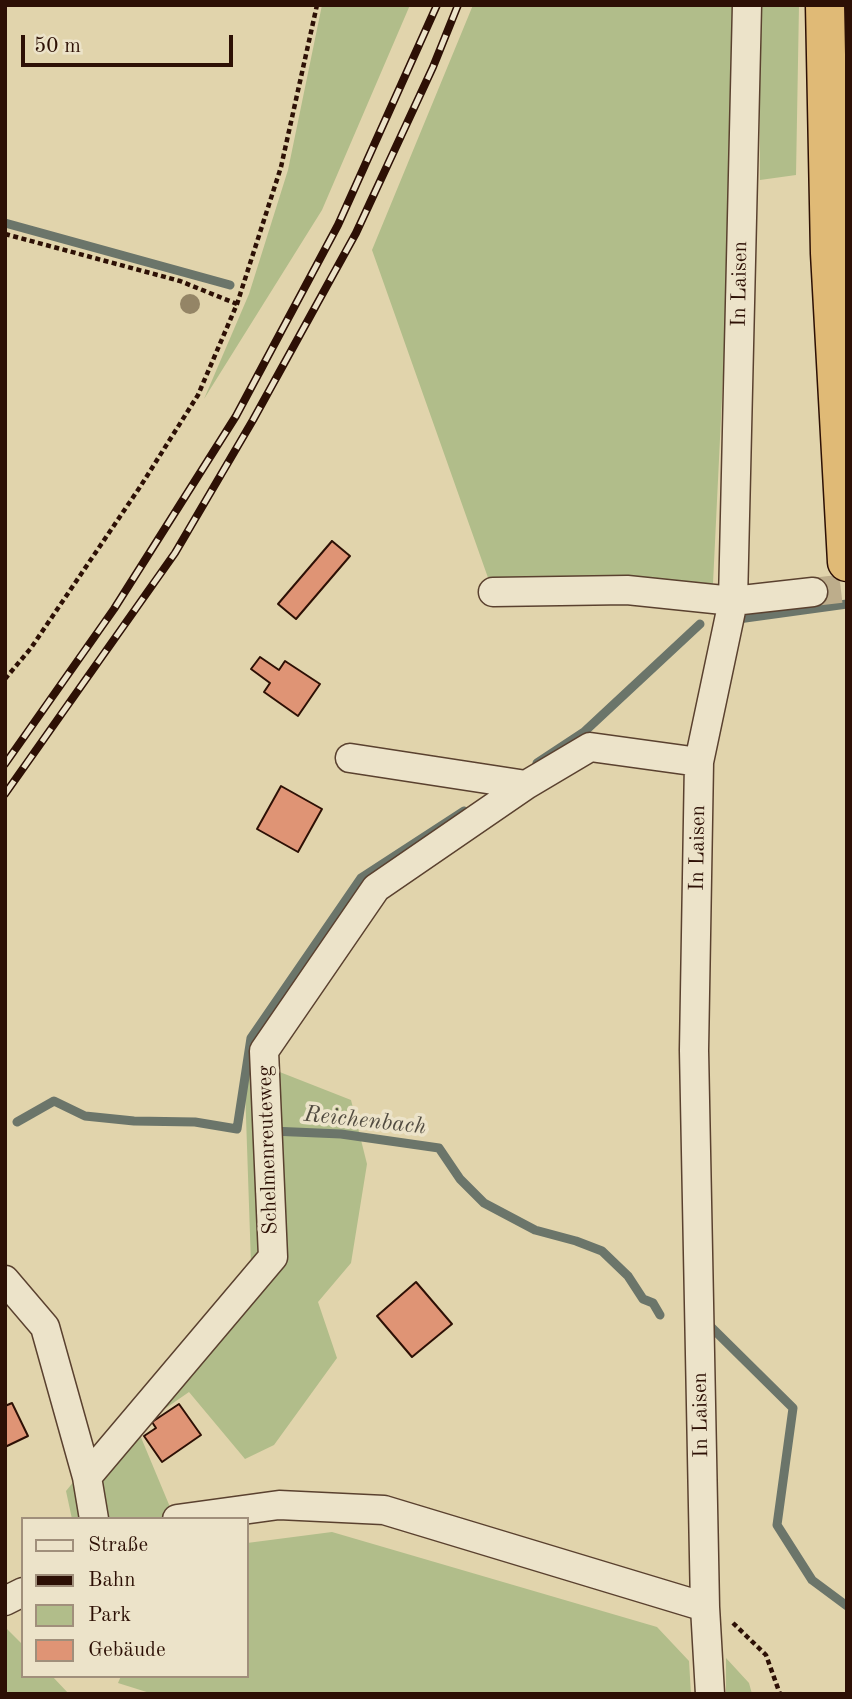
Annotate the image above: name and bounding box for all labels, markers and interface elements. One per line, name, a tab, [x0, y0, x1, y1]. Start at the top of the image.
scale bar	[24, 21, 236, 65]
text: 50 m	[34, 36, 81, 57]
street label: In Laisen	[727, 241, 753, 327]
street label: In Laisen	[685, 805, 711, 891]
street label: Schelmenreuteweg	[252, 1065, 284, 1235]
water label: Reichenbach	[303, 1101, 427, 1141]
street label: In Laisen	[688, 1372, 714, 1458]
legend	[21, 1517, 248, 1678]
text: Straße	[88, 1535, 148, 1556]
text: Bahn	[88, 1570, 136, 1591]
text: Park	[88, 1605, 131, 1626]
text: Gebäude	[88, 1640, 166, 1661]

